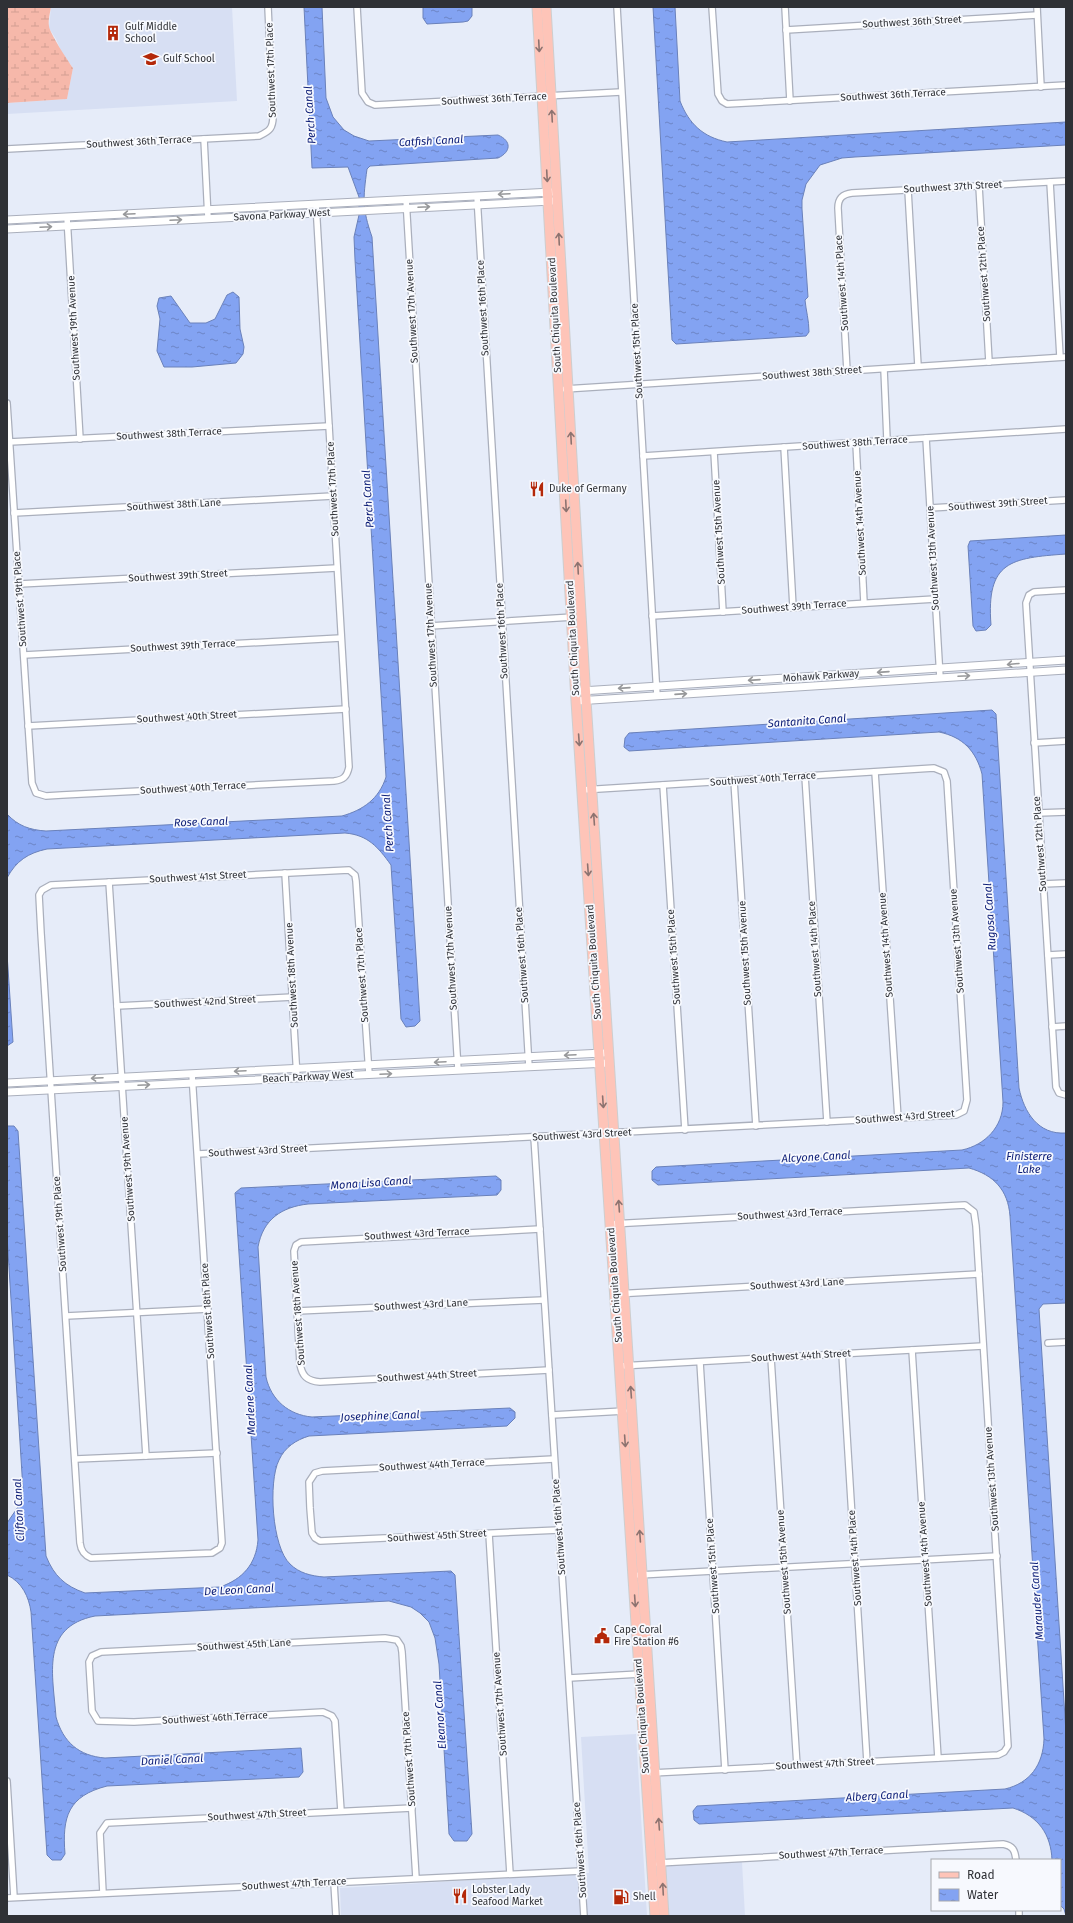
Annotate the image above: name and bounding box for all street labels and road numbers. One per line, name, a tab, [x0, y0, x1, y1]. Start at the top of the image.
street label: Southwest 36th Street	[862, 13, 962, 31]
street label: Southwest 17th Place	[263, 22, 279, 118]
street label: Southwest 36th Terrace	[840, 86, 946, 104]
street label: Southwest 36th Terrace	[441, 90, 547, 108]
street label: Southwest 36th Terrace	[86, 133, 192, 151]
street label: Southwest 37th Street	[903, 178, 1003, 196]
street label: Savona Parkway West	[233, 206, 331, 224]
street label: Southwest 12th Place	[975, 226, 993, 322]
street label: Southwest 14th Place	[833, 235, 851, 331]
street label: South Chiquita Boulevard	[546, 257, 564, 373]
street label: Southwest 17th Avenue	[403, 259, 421, 363]
street label: Southwest 16th Place	[474, 260, 492, 356]
street label: Southwest 19th Avenue	[65, 275, 83, 381]
street label: Southwest 15th Place	[629, 303, 645, 399]
street label: Southwest 38th Street	[762, 364, 863, 382]
street label: Southwest 38th Terrace	[116, 425, 222, 443]
street label: Southwest 38th Terrace	[802, 433, 908, 453]
street label: Southwest 17th Place	[325, 441, 341, 537]
street label: Southwest 14th Avenue	[851, 470, 869, 576]
street label: Southwest 15th Avenue	[710, 479, 728, 585]
street label: Southwest 39th Street	[948, 495, 1048, 513]
street label: Southwest 38th Lane	[127, 497, 221, 513]
street label: Southwest 13th Avenue	[924, 505, 942, 611]
street label: Southwest 19th Place	[11, 551, 29, 647]
street label: Southwest 39th Street	[128, 567, 228, 585]
street label: South Chiquita Boulevard	[564, 580, 582, 696]
street label: Southwest 17th Avenue	[422, 583, 440, 687]
street label: Southwest 16th Place	[493, 583, 511, 679]
street label: Southwest 39th Terrace	[741, 597, 847, 617]
street label: Southwest 39th Terrace	[130, 637, 236, 655]
street label: Mohawk Parkway	[782, 667, 860, 685]
street label: Southwest 40th Street	[137, 708, 238, 726]
street label: Southwest 40th Terrace	[710, 769, 816, 789]
street label: Southwest 40th Terrace	[140, 779, 246, 797]
street label: Southwest 12th Place	[1031, 796, 1049, 892]
street label: Southwest 41st Street	[149, 868, 247, 886]
street label: Southwest 13th Avenue	[947, 888, 967, 994]
street label: Southwest 14th Avenue	[876, 892, 896, 998]
street label: Southwest 15th Avenue	[736, 900, 754, 1006]
street label: Southwest 14th Place	[806, 901, 824, 997]
street label: South Chiquita Boulevard	[584, 904, 604, 1020]
street label: Southwest 17th Avenue	[442, 906, 460, 1010]
street label: Southwest 16th Place	[513, 907, 531, 1003]
street label: Southwest 15th Place	[665, 909, 683, 1005]
street label: Southwest 18th Avenue	[283, 922, 301, 1028]
street label: Southwest 17th Place	[353, 927, 371, 1023]
street label: Southwest 42nd Street	[154, 993, 257, 1011]
street label: Beach Parkway West	[262, 1069, 354, 1085]
street label: Southwest 43rd Street	[855, 1108, 955, 1126]
street label: Southwest 19th Avenue	[118, 1116, 138, 1222]
street label: Southwest 43rd Street	[532, 1126, 632, 1144]
street label: Southwest 43rd Street	[208, 1142, 308, 1160]
street label: Southwest 19th Place	[51, 1176, 69, 1272]
street label: Southwest 43rd Terrace	[737, 1205, 843, 1223]
street label: Southwest 43rd Terrace	[364, 1225, 470, 1243]
street label: South Chiquita Boulevard	[605, 1227, 625, 1343]
street label: Southwest 18th Avenue	[288, 1260, 308, 1366]
street label: Southwest 18th Place	[199, 1263, 217, 1359]
street label: Southwest 43rd Lane	[750, 1276, 844, 1292]
street label: Southwest 43rd Lane	[374, 1297, 468, 1313]
street label: Southwest 44th Street	[751, 1347, 852, 1365]
street label: Southwest 44th Street	[377, 1367, 478, 1385]
street label: Southwest 13th Avenue	[982, 1426, 1002, 1532]
street label: Southwest 44th Terrace	[379, 1456, 485, 1474]
street label: Southwest 16th Place	[550, 1479, 568, 1575]
street label: Southwest 14th Avenue	[915, 1501, 935, 1607]
street label: Southwest 15th Avenue	[774, 1509, 794, 1615]
street label: Southwest 14th Place	[846, 1510, 864, 1606]
street label: Southwest 15th Place	[704, 1518, 722, 1614]
street label: Southwest 45th Street	[387, 1527, 487, 1545]
street label: Southwest 45th Lane	[197, 1637, 291, 1653]
street label: Southwest 17th Avenue	[490, 1652, 510, 1756]
street label: South Chiquita Boulevard	[632, 1658, 652, 1774]
street label: Southwest 46th Terrace	[162, 1709, 268, 1727]
street label: Southwest 17th Place	[400, 1711, 418, 1807]
street label: Southwest 47th Street	[775, 1755, 875, 1773]
street label: Southwest 16th Place	[571, 1802, 589, 1898]
street label: Southwest 47th Street	[207, 1806, 307, 1824]
street label: Southwest 47th Terrace	[778, 1844, 884, 1862]
street label: Southwest 47th Terrace	[241, 1875, 347, 1893]

